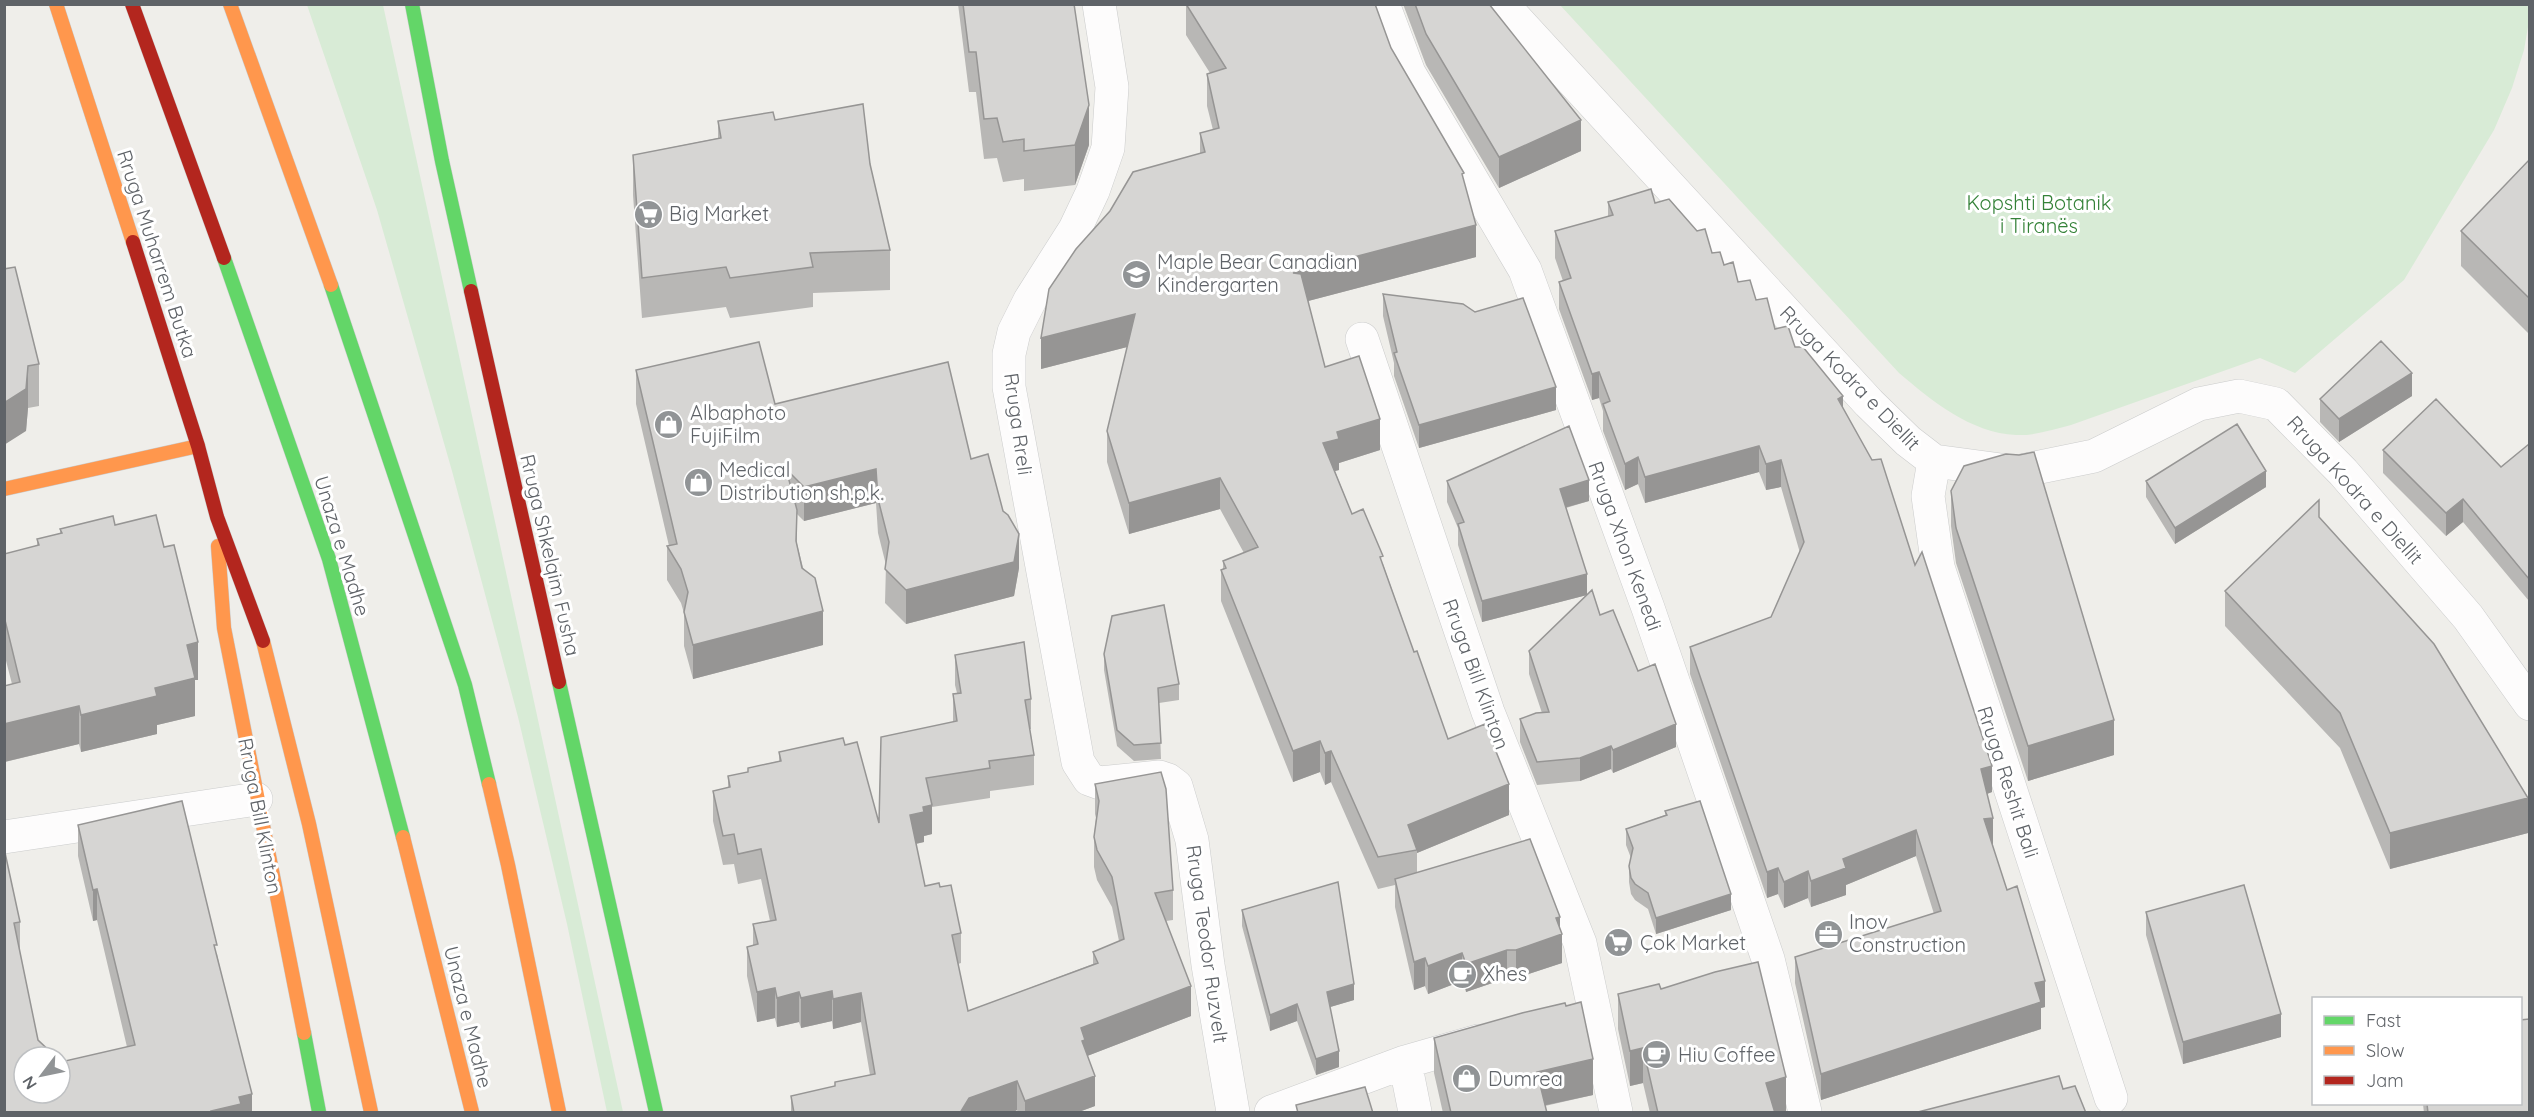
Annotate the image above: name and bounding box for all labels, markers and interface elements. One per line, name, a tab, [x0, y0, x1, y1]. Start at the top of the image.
street label: Rruga Muharrem Butka	[112, 147, 203, 361]
park label: Kopshti Botanik i Tiranës	[1966, 190, 2112, 238]
supermarket icon: Big Market	[632, 198, 664, 230]
place label: Big Market	[669, 201, 769, 226]
place label: Maple Bear Canadian Kindergarten	[1157, 249, 1358, 297]
school or university icon: Maple Bear Canadian Kindergarten	[1120, 258, 1152, 290]
street label: Rruga Kodra e Diellit	[1775, 300, 1926, 455]
street label: Rruga Rreli	[999, 371, 1038, 477]
place label: Albaphoto FujiFilm	[690, 400, 786, 448]
shop icon: Albaphoto FujiFilm	[653, 409, 685, 441]
street label: Rruga Kodra e Diellit	[2282, 410, 2429, 569]
street label: Rruga Shkelqim Fusha	[515, 452, 586, 658]
place label: Medical Distribution sh.p.k.	[719, 457, 884, 505]
street label: Rruga Xhon Kenedi	[1583, 458, 1668, 634]
shop icon: Medical Distribution sh.p.k.	[682, 466, 714, 498]
street label: Unaza e Madhe	[309, 473, 376, 619]
street label: Rruga Bill Klinton	[1438, 595, 1515, 753]
street label: Rruga Reshit Bali	[1972, 703, 2045, 861]
street label: Rruga Bill Klinton	[233, 736, 288, 896]
street label: Rruga Teodor Ruzvelt	[1181, 843, 1234, 1045]
place label: Inov Construction	[1849, 909, 1966, 957]
office icon: Inov Construction	[1812, 918, 1844, 950]
supermarket icon: Çok Market	[1603, 927, 1635, 959]
place label: Çok Market	[1640, 930, 1746, 955]
street label: Unaza e Madhe	[439, 943, 498, 1090]
cafe icon: Xhes	[1446, 958, 1478, 990]
place label: Xhes	[1483, 961, 1527, 986]
legend	[2312, 997, 2522, 1105]
text: Fast	[2366, 1009, 2401, 1032]
cafe icon: Hiu Coffee	[1641, 1039, 1673, 1071]
text: Slow	[2366, 1039, 2404, 1062]
place label: Hiu Coffee	[1678, 1042, 1776, 1067]
north arrow	[12, 1045, 72, 1105]
shop icon: Dumrea	[1451, 1063, 1483, 1095]
place label: Dumrea	[1488, 1066, 1563, 1091]
text: Jam	[2366, 1069, 2404, 1092]
text: N	[18, 1073, 41, 1093]

